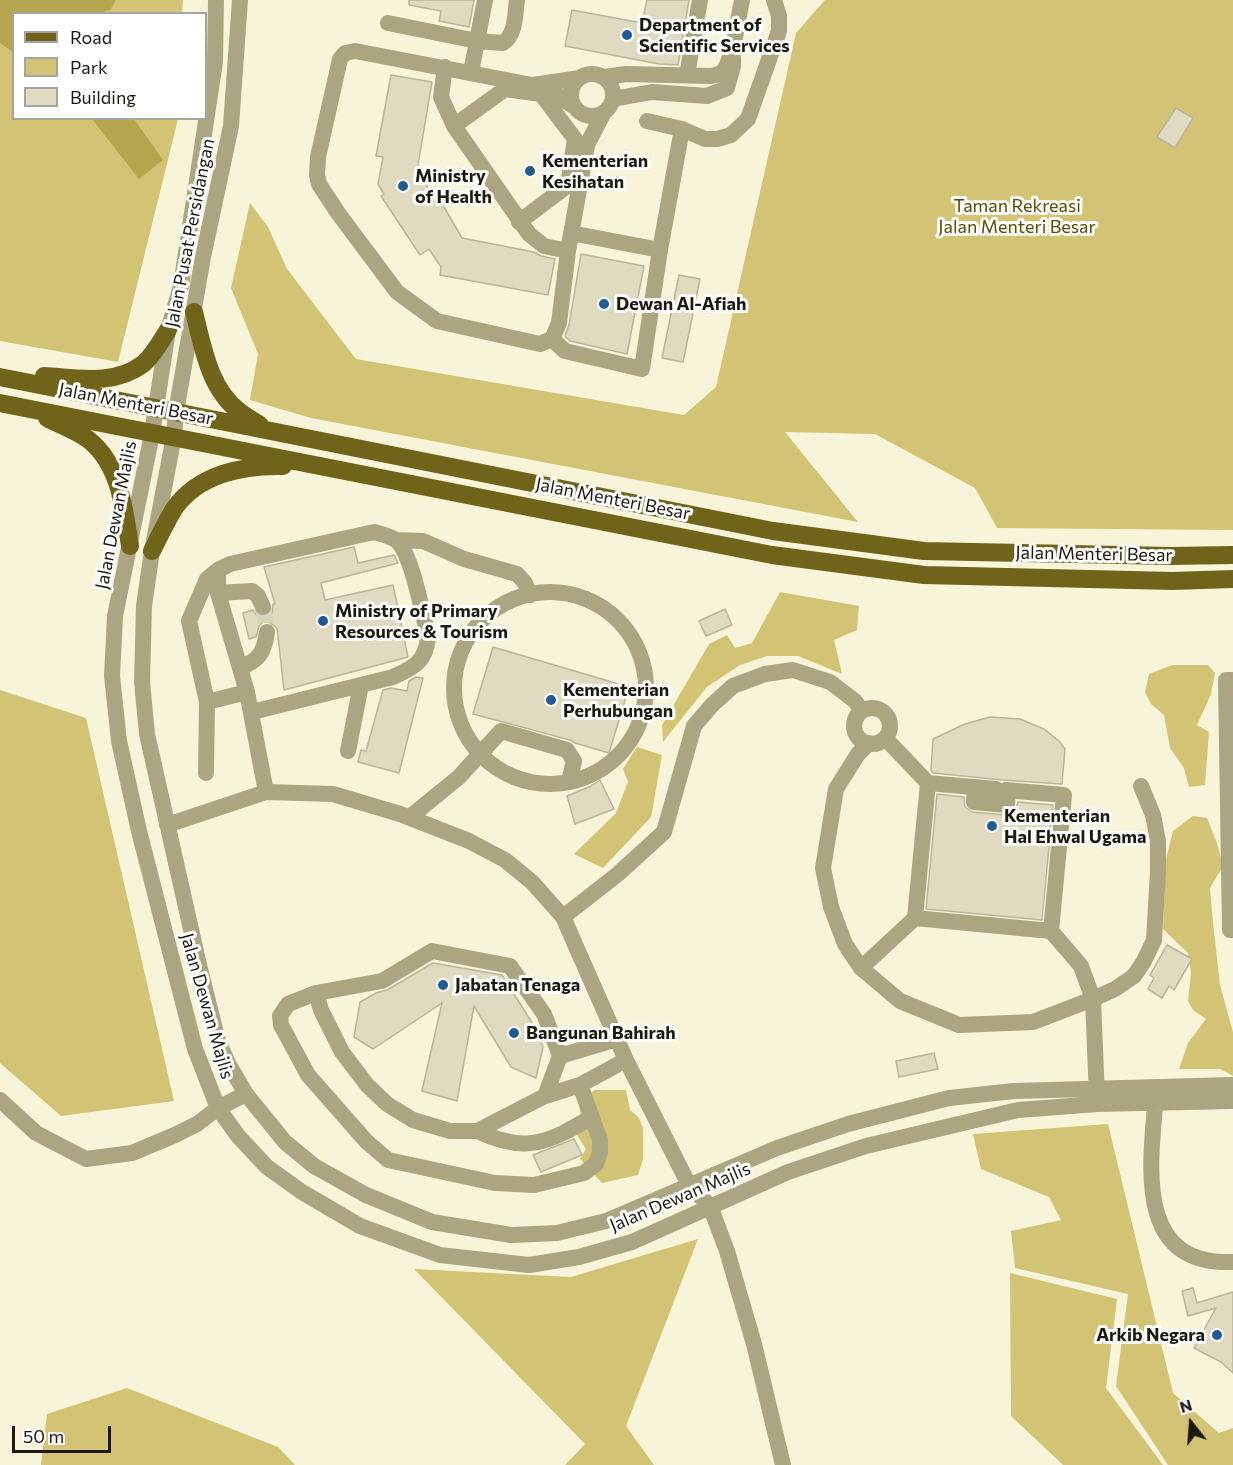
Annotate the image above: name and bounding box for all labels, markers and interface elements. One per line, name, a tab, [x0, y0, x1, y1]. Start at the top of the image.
legend	[12, 12, 207, 120]
place label: Department of Scientific Services	[639, 14, 790, 57]
text: Road	[70, 26, 112, 48]
marker: Department of Scientific Services	[620, 28, 634, 42]
text: Park	[70, 56, 108, 78]
text: Building	[70, 86, 136, 108]
street label: Jalan Pusat Persidangan	[161, 137, 219, 329]
place label: Kementerian Kesihatan	[542, 150, 648, 192]
marker: Kementerian Kesihatan	[523, 164, 537, 178]
place label: Ministry of Health	[415, 165, 492, 207]
marker: Ministry of Health	[396, 179, 410, 193]
park label: Taman Rekreasi Jalan Menteri Besar	[938, 195, 1096, 238]
place label: Dewan Al-Afiah	[616, 293, 746, 315]
marker: Dewan Al-Afiah	[597, 297, 611, 311]
street label: Jalan Menteri Besar	[57, 378, 215, 430]
street label: Jalan Dewan Majlis	[91, 439, 141, 591]
street label: Jalan Menteri Besar	[534, 473, 692, 525]
street label: Jalan Menteri Besar	[1015, 542, 1173, 566]
place label: Ministry of Primary Resources & Tourism	[335, 600, 508, 642]
marker: Ministry of Primary Resources & Tourism	[316, 614, 330, 628]
place label: Kementerian Perhubungan	[563, 679, 673, 722]
marker: Kementerian Perhubungan	[544, 693, 558, 707]
place label: Kementerian Hal Ehwal Ugama	[1004, 805, 1146, 848]
marker: Kementerian Hal Ehwal Ugama	[985, 819, 999, 833]
street label: Jalan Dewan Majlis	[176, 931, 238, 1081]
place label: Jabatan Tenaga	[455, 974, 580, 996]
marker: Jabatan Tenaga	[436, 978, 450, 992]
place label: Bangunan Bahirah	[526, 1022, 676, 1044]
marker: Bangunan Bahirah	[507, 1026, 521, 1040]
street label: Jalan Dewan Majlis	[606, 1158, 754, 1236]
place label: Arkib Negara	[1096, 1324, 1205, 1346]
marker: Arkib Negara	[1210, 1328, 1224, 1342]
north arrow	[1161, 1393, 1221, 1453]
text: N	[1177, 1394, 1194, 1416]
scale bar	[15, 1414, 114, 1452]
text: 50 m	[23, 1425, 64, 1447]

